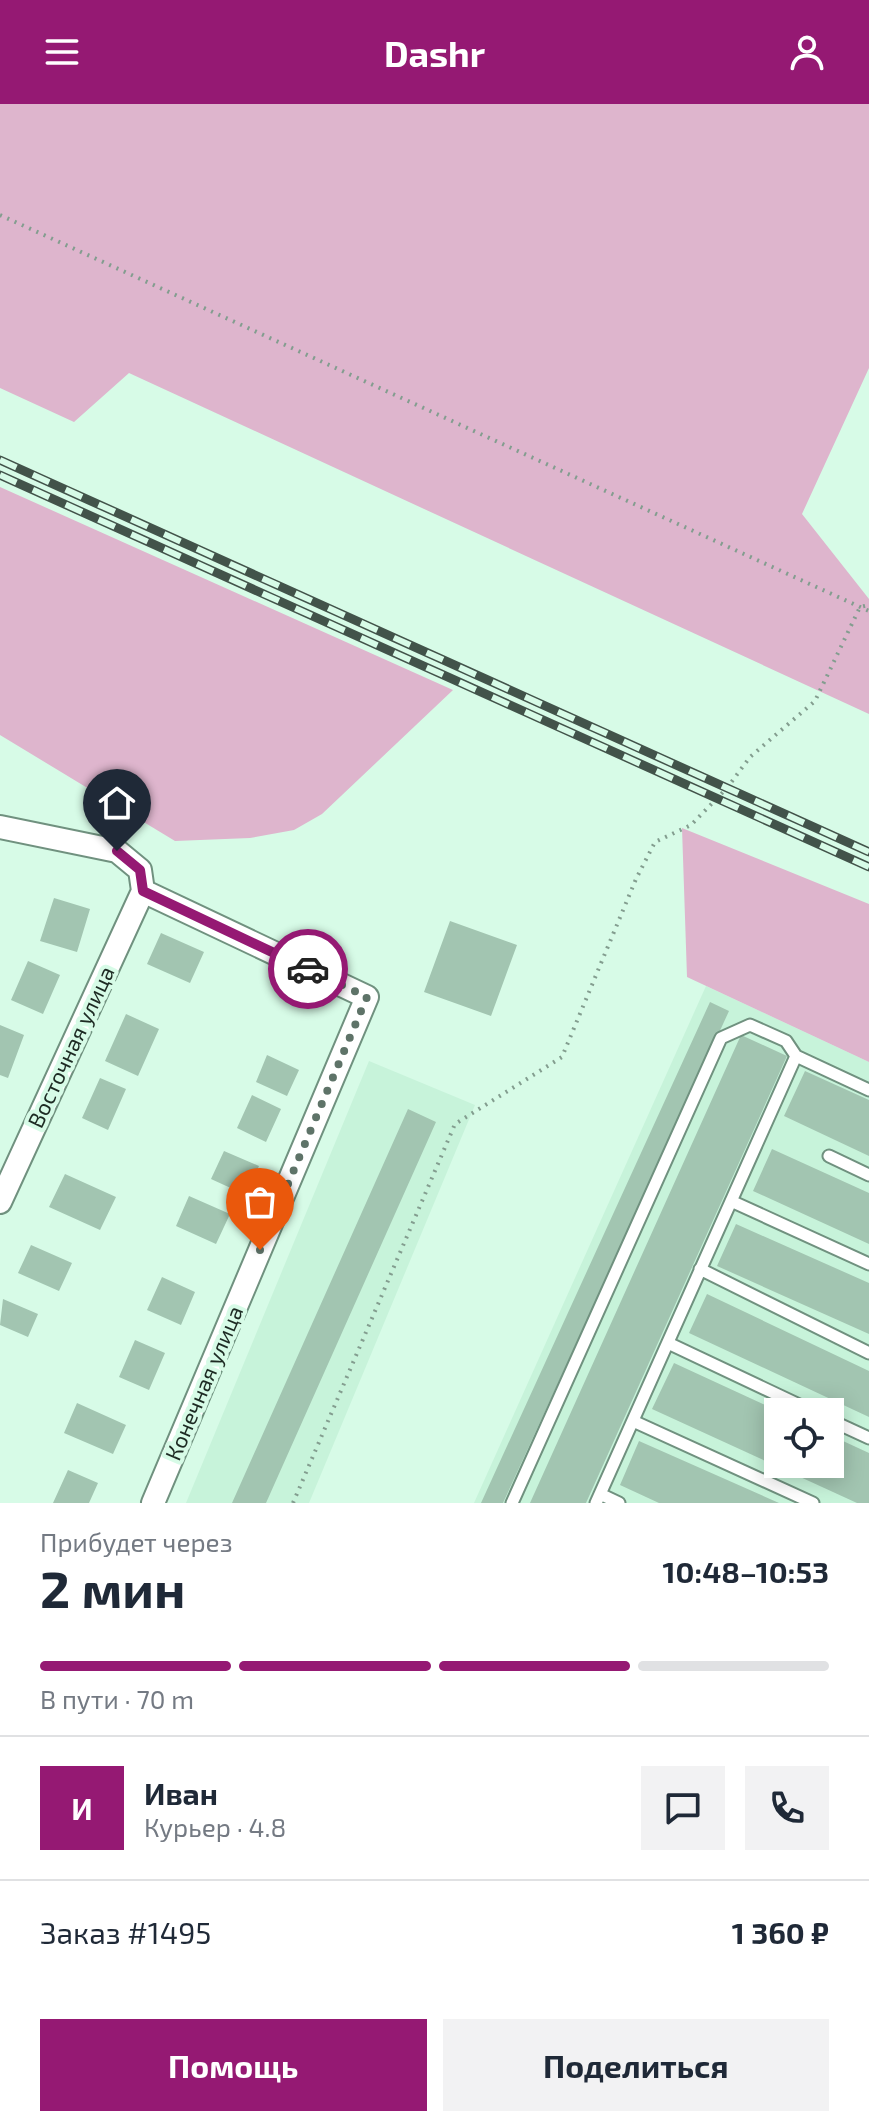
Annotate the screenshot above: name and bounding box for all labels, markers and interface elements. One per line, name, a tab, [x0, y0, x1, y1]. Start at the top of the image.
icon: menu	[40, 30, 84, 74]
icon: person	[785, 30, 829, 74]
text: Dashr	[384, 31, 485, 74]
pin	[83, 769, 151, 851]
icon: home	[95, 781, 139, 825]
courier	[268, 929, 348, 1009]
icon: car	[286, 947, 330, 991]
street label: Восточная улица	[21, 962, 120, 1132]
pin	[226, 1168, 294, 1250]
icon: bag	[238, 1180, 282, 1224]
street label: Конечная улица	[159, 1301, 248, 1464]
map controls	[764, 1398, 844, 1478]
button: locate	[764, 1398, 844, 1478]
text: Прибудет через	[40, 1526, 233, 1557]
text: 10:48–10:53	[663, 1553, 829, 1589]
text: 2 мин	[40, 1556, 185, 1618]
text: В пути · 70 m	[40, 1683, 194, 1714]
button: chat	[641, 1766, 725, 1850]
button: phone	[745, 1766, 829, 1850]
text: Иван	[144, 1775, 218, 1811]
text: И	[71, 1790, 93, 1826]
text: Курьер · 4.8	[144, 1811, 286, 1842]
text: Заказ #1495	[40, 1914, 211, 1950]
text: 1 360 ₽	[732, 1914, 829, 1950]
button: Помощь	[40, 2019, 427, 2111]
button: Поделиться	[443, 2019, 829, 2111]

